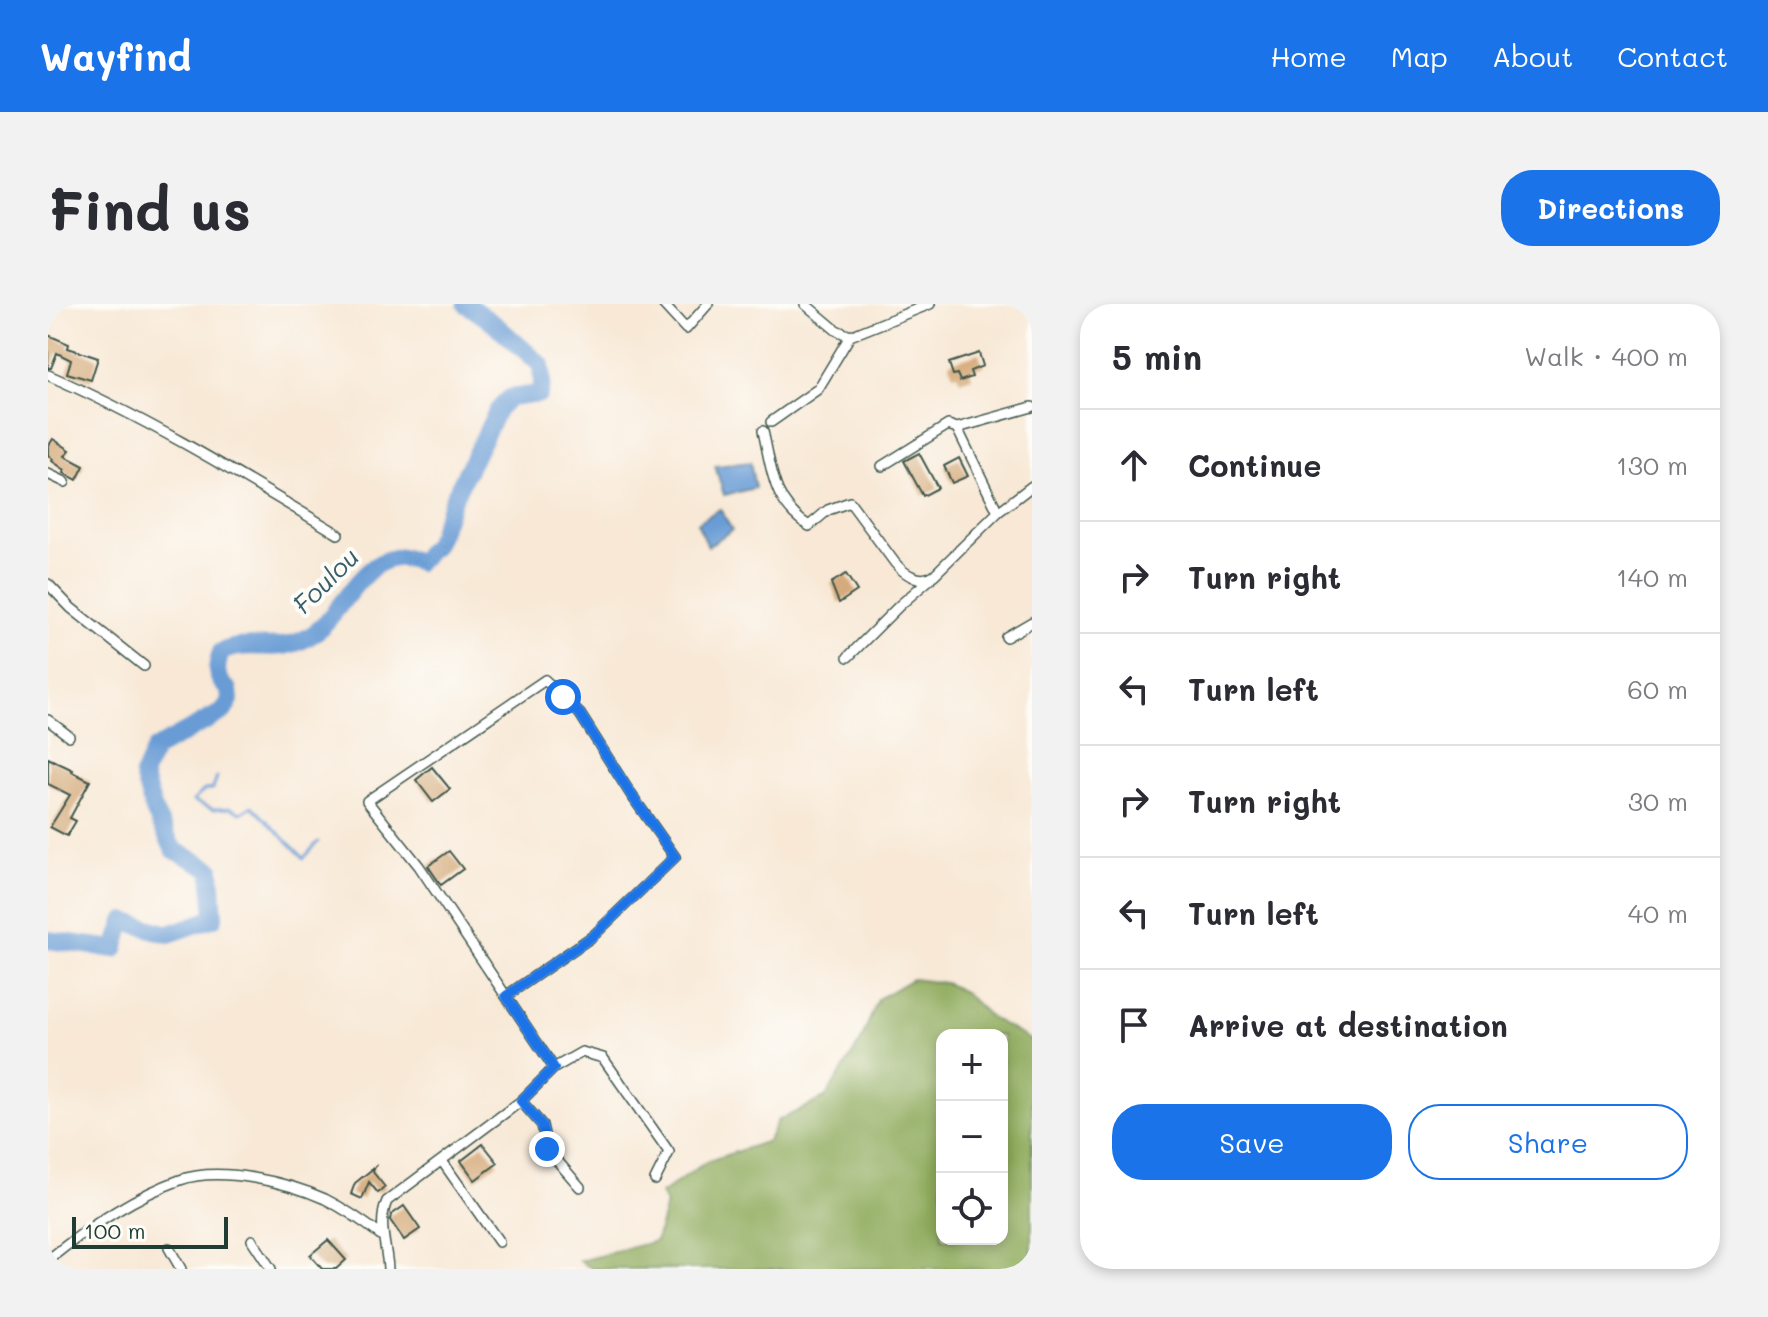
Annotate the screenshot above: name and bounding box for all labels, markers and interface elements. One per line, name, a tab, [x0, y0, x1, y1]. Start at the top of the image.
text: Wayfind	[40, 31, 191, 81]
text: Home	[1271, 38, 1347, 74]
text: Map	[1391, 38, 1448, 74]
text: About	[1492, 38, 1573, 74]
text: Contact	[1617, 38, 1728, 74]
button: Directions	[1501, 170, 1720, 246]
text: Find us	[48, 172, 251, 245]
text: 5 min	[1112, 334, 1202, 379]
text: Walk · 400 m	[1524, 339, 1688, 373]
icon: ahead	[1112, 443, 1156, 487]
text: Continue	[1188, 445, 1321, 485]
text: 130 m	[1616, 448, 1688, 482]
water label: Foulou	[285, 540, 366, 621]
icon: right	[1112, 555, 1156, 599]
text: Turn right	[1188, 557, 1341, 597]
text: 140 m	[1616, 560, 1688, 594]
icon: left	[1112, 667, 1156, 711]
text: Turn left	[1188, 669, 1319, 709]
text: 60 m	[1627, 672, 1688, 706]
route start	[545, 679, 581, 715]
icon: right	[1112, 779, 1156, 823]
text: Turn right	[1188, 781, 1341, 821]
text: 30 m	[1628, 784, 1688, 818]
icon: left	[1112, 891, 1156, 935]
text: Turn left	[1188, 893, 1319, 933]
text: 40 m	[1628, 896, 1688, 930]
icon: arrive	[1112, 1003, 1156, 1047]
text: Arrive at destination	[1188, 1005, 1508, 1045]
map controls	[936, 1029, 1008, 1245]
button: +	[936, 1029, 1008, 1101]
button: −	[936, 1101, 1008, 1173]
button: Save	[1112, 1104, 1392, 1180]
button: Share	[1408, 1104, 1688, 1180]
route end	[529, 1131, 565, 1167]
button: locate	[936, 1173, 1008, 1245]
scale bar	[72, 1213, 228, 1249]
text: 100 m	[84, 1216, 146, 1245]

